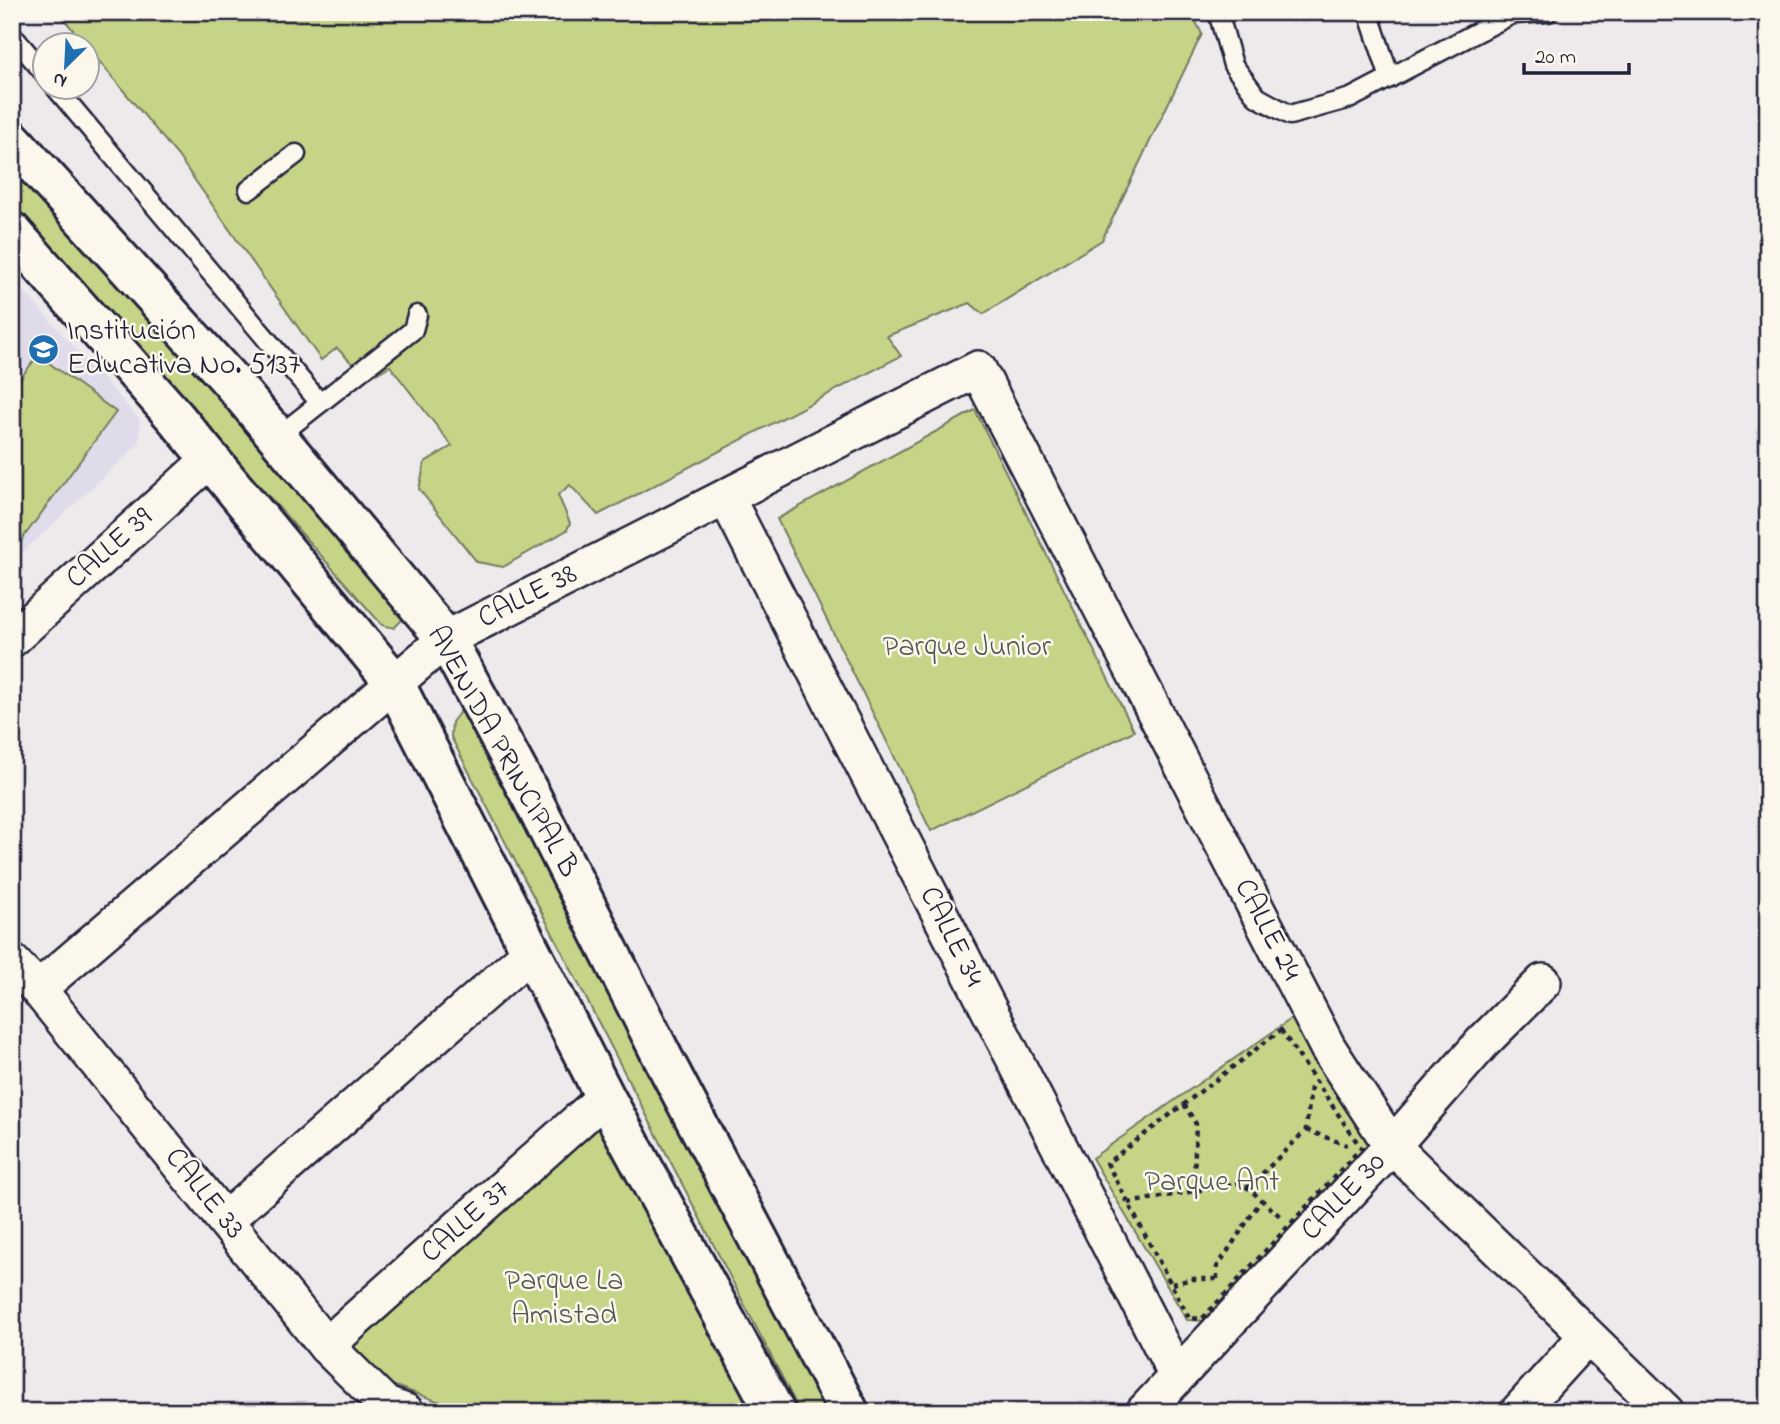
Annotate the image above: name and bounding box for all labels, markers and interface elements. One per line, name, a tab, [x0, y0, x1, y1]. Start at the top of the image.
north arrow	[32, 32, 102, 102]
scale bar	[1524, 32, 1630, 76]
text: 20 m	[1535, 43, 1576, 73]
text: N	[49, 64, 71, 94]
place label: Institución Educativa No. 5137	[67, 310, 300, 388]
school or university icon: Institución Educativa No. 5137	[27, 332, 61, 366]
street label: CALLE 39	[57, 498, 163, 600]
street label: CALLE 38	[471, 553, 585, 641]
street label: AVENIDA PRINCIPAL B	[414, 618, 590, 886]
park label: Parque Junior	[883, 626, 1052, 670]
street label: CALLE 24	[1222, 871, 1312, 989]
street label: CALLE 34	[907, 879, 995, 995]
street label: CALLE 33	[153, 1138, 255, 1250]
street label: CALLE 30	[1291, 1142, 1397, 1252]
park label: Parque Ant	[1145, 1161, 1279, 1205]
street label: CALLE 37	[411, 1170, 521, 1274]
park label: Parque La Amistad	[505, 1260, 623, 1338]

